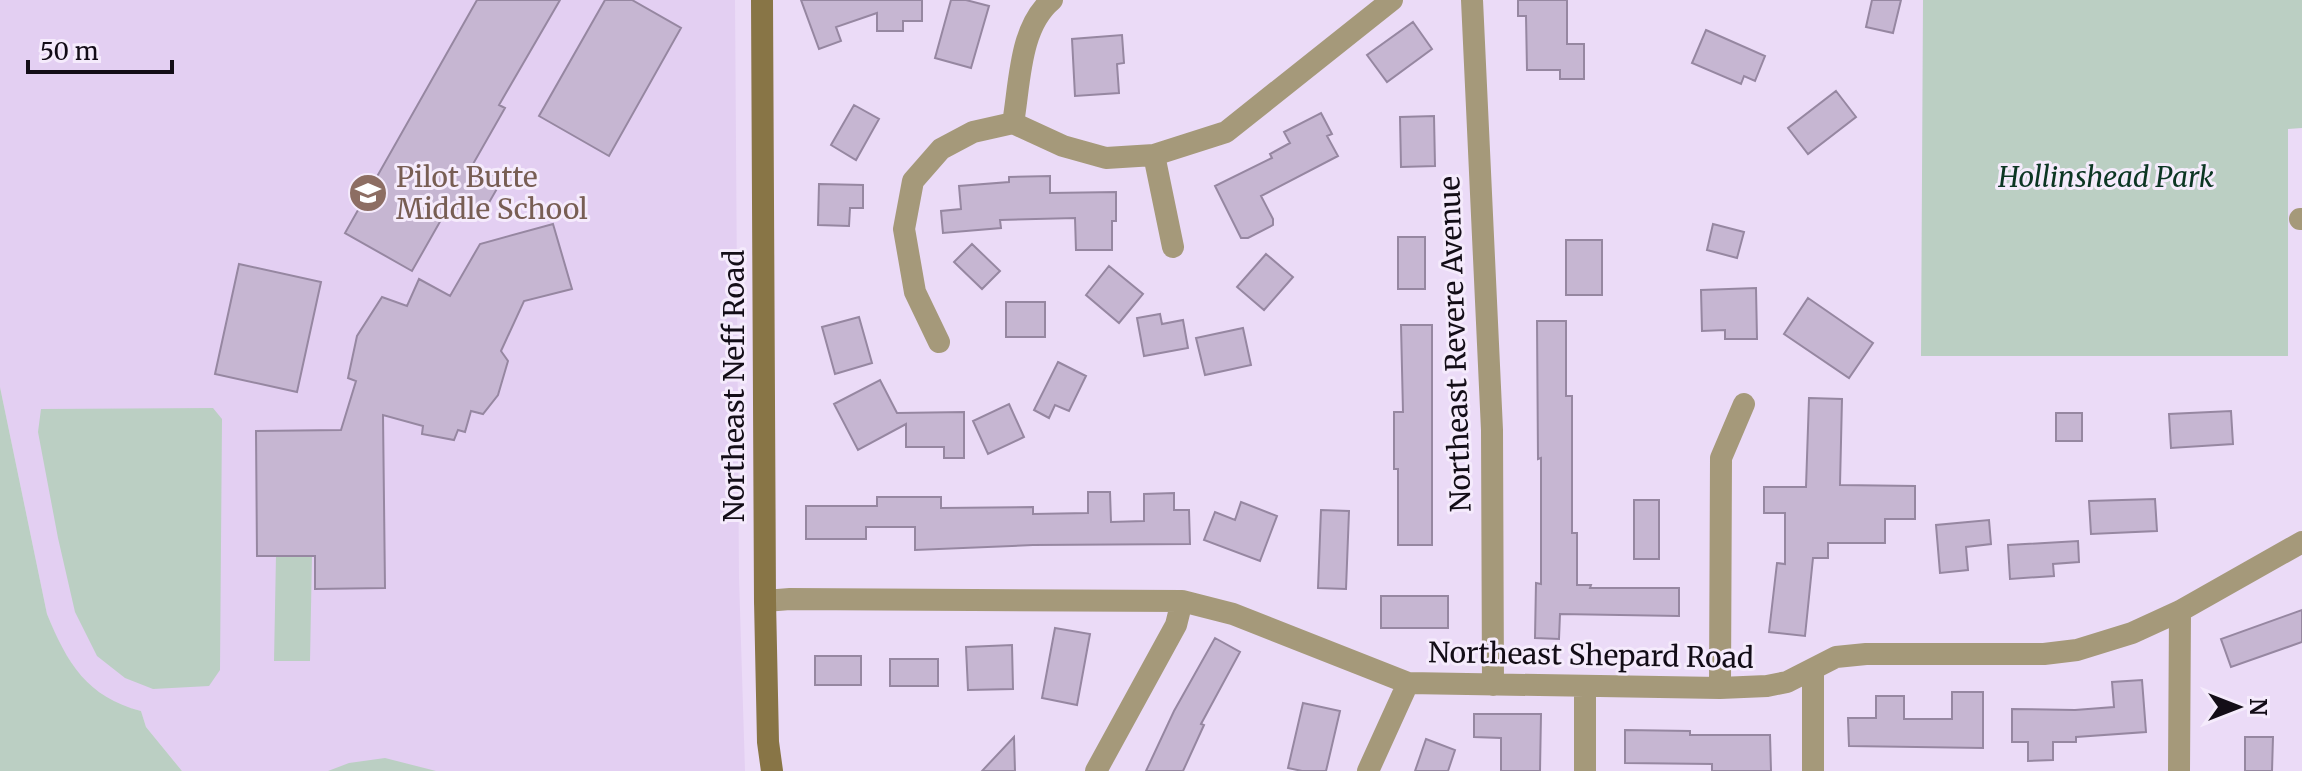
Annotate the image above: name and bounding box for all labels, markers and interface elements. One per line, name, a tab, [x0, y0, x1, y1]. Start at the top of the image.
scale bar	[28, 24, 172, 74]
text: 50 m	[40, 36, 99, 67]
place label: Pilot Butte Middle School	[396, 159, 588, 227]
park label: Hollinshead Park	[1997, 159, 2214, 195]
school or university icon: Pilot Butte Middle School	[347, 172, 389, 214]
street label: Northeast Revere Avenue	[1431, 175, 1479, 513]
street label: Northeast Neff Road	[716, 250, 752, 522]
street label: Northeast Shepard Road	[1428, 634, 1754, 676]
north arrow	[2198, 667, 2278, 747]
text: N	[2244, 698, 2272, 716]

